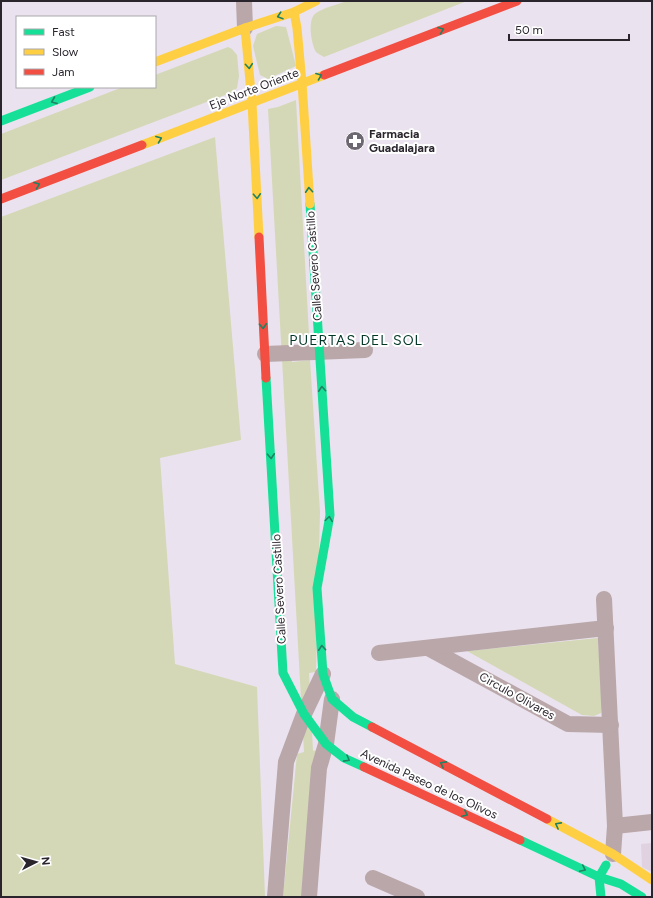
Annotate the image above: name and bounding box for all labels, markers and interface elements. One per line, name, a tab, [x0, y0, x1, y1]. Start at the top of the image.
one-way arrow	[277, 11, 284, 20]
legend	[16, 16, 156, 88]
scale bar	[509, 16, 629, 42]
text: 50 m	[515, 23, 543, 37]
text: Fast	[52, 25, 75, 39]
one-way arrow	[437, 27, 444, 35]
text: Slow	[52, 45, 79, 59]
one-way arrow	[245, 63, 254, 69]
text: Jam	[52, 65, 75, 79]
street label: Eje Norte Oriente	[207, 65, 301, 112]
one-way arrow	[316, 73, 323, 81]
one-way arrow	[50, 96, 57, 104]
place label: Farmacia Guadalajara	[369, 127, 435, 155]
pharmacy icon: Farmacia Guadalajara	[344, 130, 366, 152]
one-way arrow	[155, 135, 162, 143]
one-way arrow	[34, 181, 41, 189]
one-way arrow	[304, 187, 313, 193]
one-way arrow	[253, 193, 261, 199]
street label: Calle Severo Castillo	[303, 211, 325, 321]
one-way arrow	[259, 323, 268, 329]
district label: PUERTAS DEL SOL	[289, 332, 423, 349]
one-way arrow	[318, 386, 327, 392]
one-way arrow	[266, 453, 275, 459]
one-way arrow	[324, 516, 333, 522]
street label: Calle Severo Castillo	[269, 534, 289, 644]
one-way arrow	[317, 645, 326, 651]
street label: Circulo Olivares	[477, 669, 558, 723]
street label: Avenida Paseo de los Olivos	[358, 746, 500, 822]
one-way arrow	[343, 755, 350, 762]
one-way arrow	[440, 762, 447, 769]
one-way arrow	[460, 809, 468, 817]
one-way arrow	[555, 822, 562, 829]
north arrow	[16, 842, 56, 882]
text: N	[39, 856, 52, 866]
one-way arrow	[578, 864, 586, 872]

